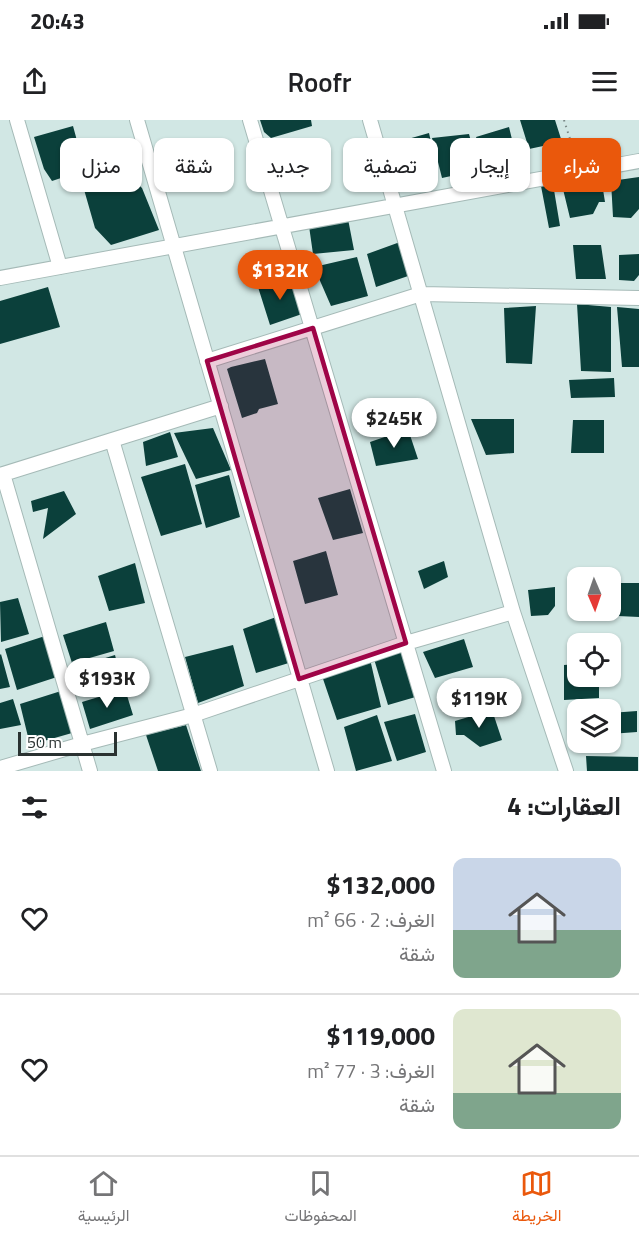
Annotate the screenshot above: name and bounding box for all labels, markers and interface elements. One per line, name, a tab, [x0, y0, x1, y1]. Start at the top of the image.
text: 20:43	[30, 4, 85, 38]
text: Roofr	[287, 61, 352, 102]
icon: share	[18, 65, 51, 98]
icon: menu	[588, 65, 621, 98]
chip: منزل	[60, 138, 142, 192]
chip: شقة	[154, 138, 234, 192]
chip: جديد	[246, 138, 331, 192]
chip: تصفية	[343, 138, 438, 192]
chip: إيجار	[450, 138, 530, 192]
chip: شراء	[542, 138, 621, 192]
pin: $132K	[238, 250, 322, 301]
text: $132K	[252, 254, 308, 285]
pin: $245K	[352, 398, 436, 449]
text: $245K	[366, 402, 422, 433]
north arrow	[567, 567, 621, 621]
map controls	[567, 567, 621, 753]
button: locate	[567, 633, 621, 687]
pin: $193K	[65, 658, 149, 709]
text: $193K	[79, 662, 135, 693]
pin: $119K	[437, 678, 521, 729]
text: $119K	[451, 682, 507, 713]
button: layers	[567, 699, 621, 753]
scale bar	[18, 729, 117, 756]
text: 50 m	[27, 730, 62, 754]
text: العقارات: 4	[507, 786, 621, 825]
icon: filters	[18, 791, 51, 824]
text: $132,000	[326, 865, 435, 904]
icon: home	[501, 882, 573, 954]
icon: heart	[18, 902, 51, 935]
text: الغرف: 2 · 66 m²	[307, 904, 435, 935]
text: شقة	[399, 938, 435, 969]
text: $119,000	[326, 1016, 435, 1055]
icon: home	[501, 1033, 573, 1105]
icon: heart	[18, 1053, 51, 1086]
text: الغرف: 3 · 77 m²	[307, 1055, 435, 1086]
text: شقة	[399, 1089, 435, 1120]
tab: الرئيسية	[78, 1167, 129, 1230]
tab: المحفوظات	[285, 1167, 357, 1230]
tab: الخريطة	[512, 1167, 561, 1230]

